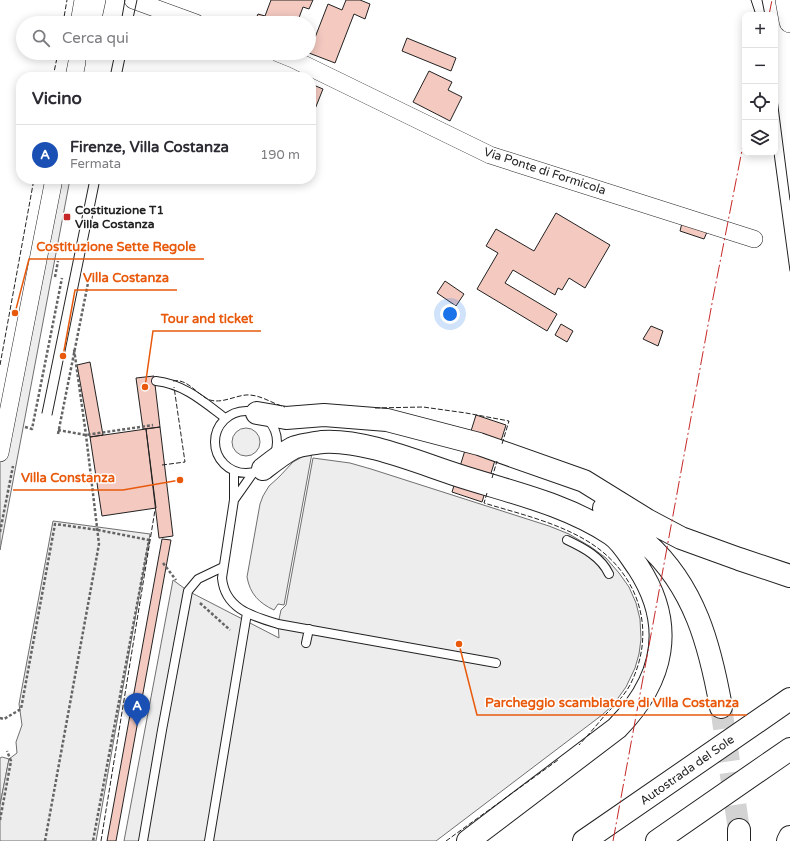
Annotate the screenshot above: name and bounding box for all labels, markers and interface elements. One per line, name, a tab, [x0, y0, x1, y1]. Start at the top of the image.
map controls	[742, 12, 778, 156]
button: +	[742, 12, 778, 48]
search box	[16, 16, 316, 60]
icon: search	[30, 27, 52, 49]
text: Cerca qui	[62, 29, 129, 47]
button: −	[742, 48, 778, 84]
button: locate	[742, 84, 778, 120]
text: Vicino	[32, 88, 82, 109]
button: layers	[742, 120, 778, 156]
text: Firenze, Villa Costanza	[70, 138, 229, 156]
street label: Via Ponte di Formicola	[482, 145, 608, 197]
text: A	[40, 147, 50, 163]
text: 190 m	[260, 147, 300, 163]
text: Fermata	[70, 156, 121, 172]
place label: Costituzione T1 Villa Costanza	[75, 203, 164, 231]
marker: Costituzione T1 Villa Costanza	[62, 212, 72, 222]
callout: Costituzione Sette Regole	[29, 234, 204, 259]
text: Costituzione Sette Regole	[36, 239, 196, 255]
callout: Villa Costanza	[75, 265, 177, 290]
text: Villa Costanza	[83, 270, 169, 286]
your location	[440, 304, 460, 324]
callout: Tour and ticket	[153, 306, 261, 331]
text: Tour and ticket	[160, 311, 253, 327]
callout: Villa Constanza	[13, 465, 123, 490]
text: Villa Constanza	[21, 470, 115, 486]
callout: Parcheggio scambiatore di Villa Costanza	[477, 690, 747, 715]
pin: A	[124, 693, 150, 726]
text: Parcheggio scambiatore di Villa Costanza	[485, 695, 739, 711]
street label: Autostrada del Sole	[637, 732, 737, 808]

